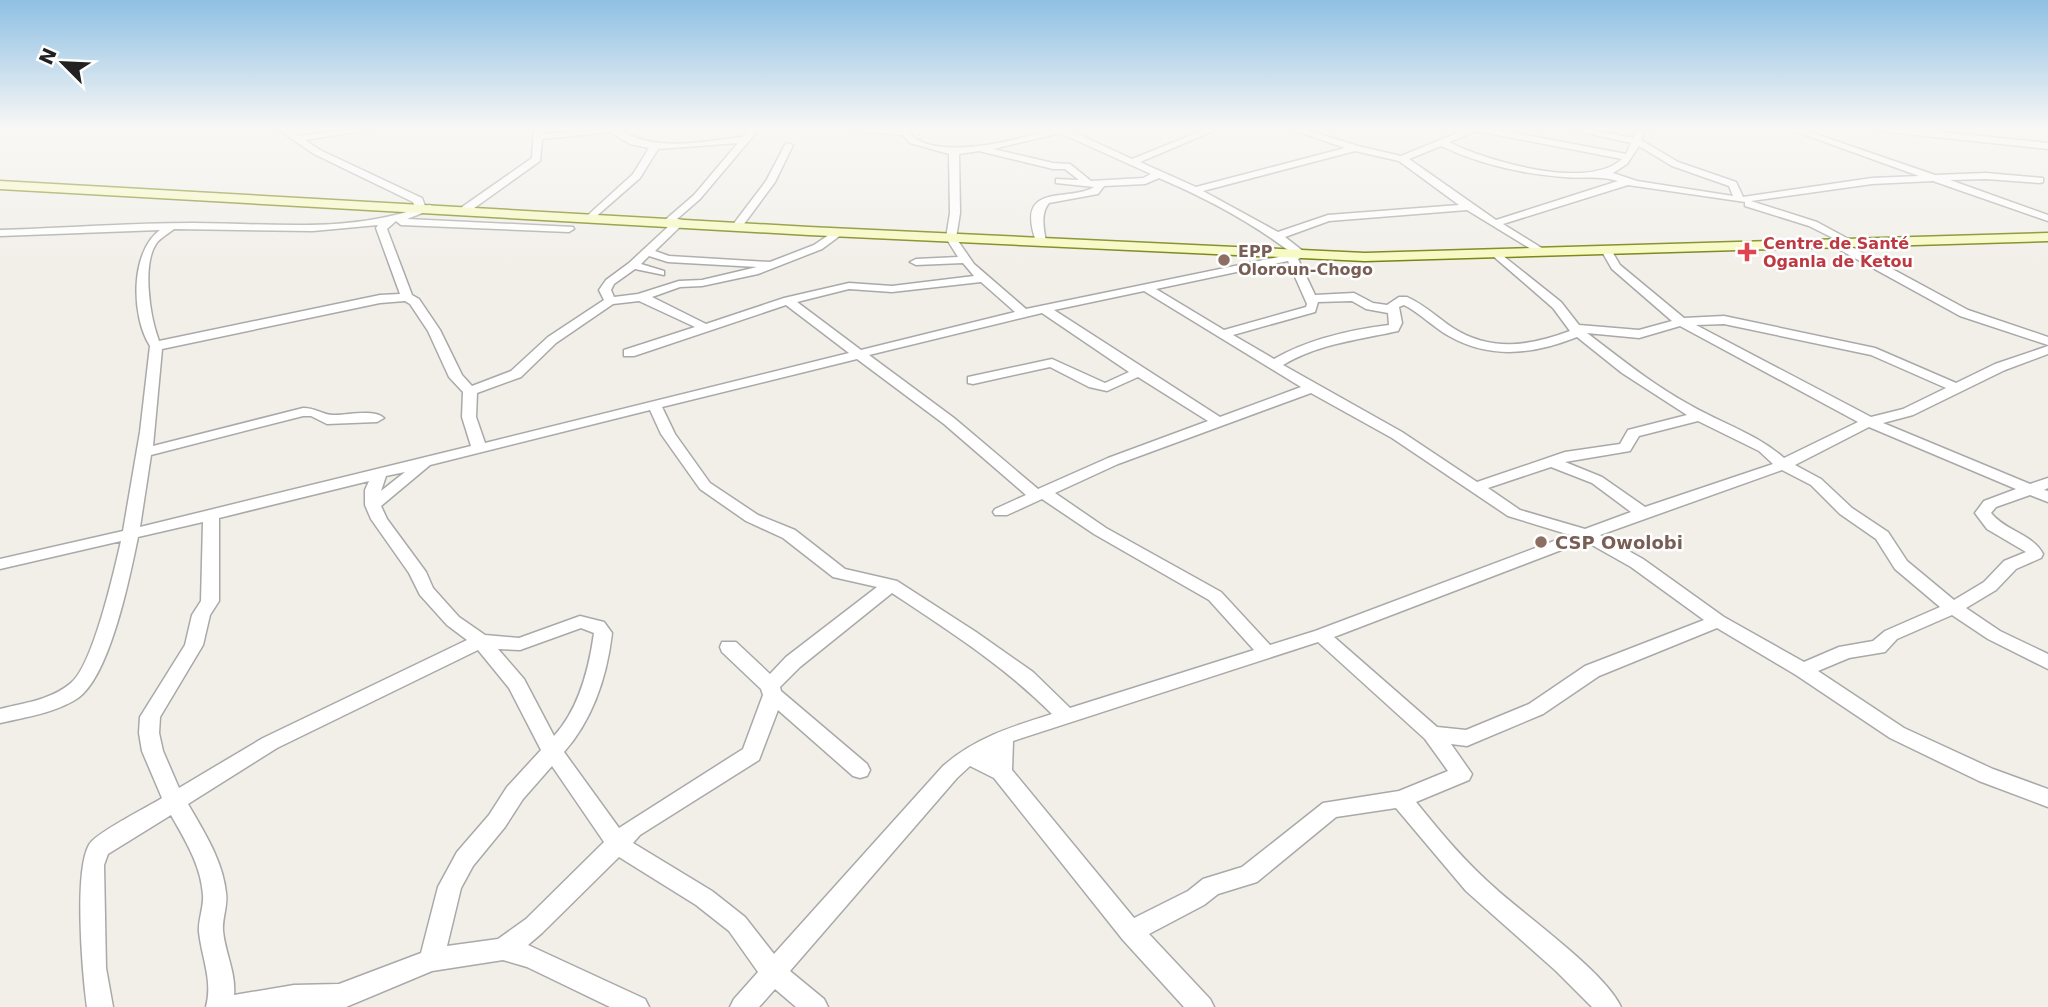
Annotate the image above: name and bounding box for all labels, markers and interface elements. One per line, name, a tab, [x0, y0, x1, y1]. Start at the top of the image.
north arrow	[28, 28, 98, 98]
text: N	[34, 44, 61, 68]
place label: Centre de Santé Oganla de Ketou	[1763, 234, 1913, 271]
place label: EPP Oloroun-Chogo	[1238, 242, 1373, 279]
marker: Centre de Santé Oganla de Ketou	[1737, 242, 1757, 262]
marker: EPP Oloroun-Chogo	[1216, 252, 1232, 268]
place label: CSP Owolobi	[1555, 532, 1683, 553]
marker: CSP Owolobi	[1533, 534, 1549, 550]

